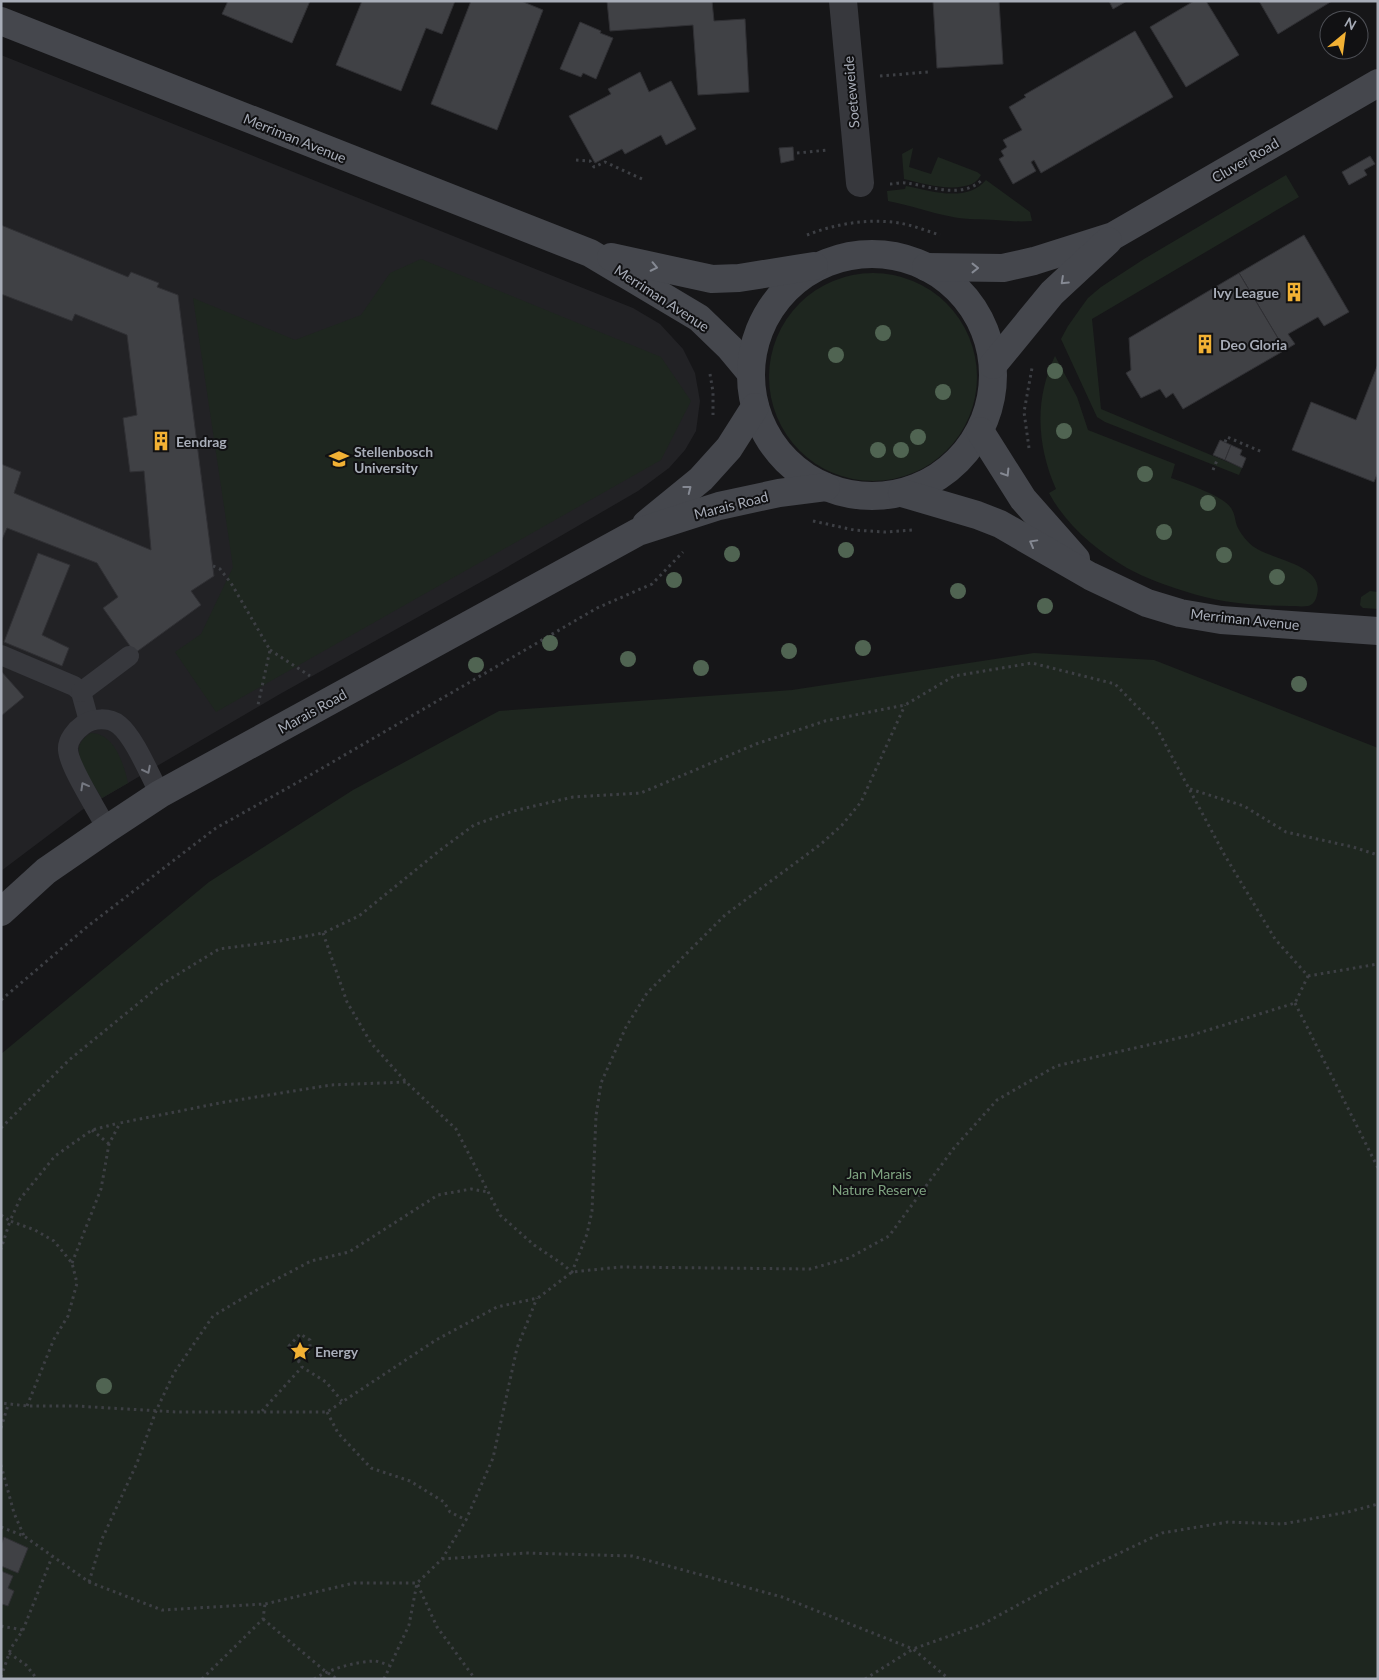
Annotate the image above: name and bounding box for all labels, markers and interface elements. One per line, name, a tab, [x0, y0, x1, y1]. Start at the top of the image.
north arrow	[1319, 10, 1369, 60]
text: N	[1342, 13, 1359, 33]
street label: Soeteweide	[839, 55, 863, 129]
street label: Merriman Avenue	[241, 110, 349, 166]
street label: Cluver Road	[1209, 134, 1281, 186]
street label: Merriman Avenue	[611, 261, 713, 335]
one-way arrow	[650, 261, 659, 272]
one-way arrow	[972, 263, 979, 273]
one-way arrow	[1061, 275, 1070, 284]
building icon: Ivy League	[1283, 281, 1305, 303]
place label: Ivy League	[1213, 284, 1280, 301]
building icon: Deo Gloria	[1194, 333, 1216, 355]
place label: Deo Gloria	[1220, 336, 1287, 353]
building icon: Eendrag	[150, 430, 172, 452]
place label: Eendrag	[176, 433, 227, 450]
place label: Stellenbosch University	[354, 443, 433, 476]
school or university icon: Stellenbosch University	[328, 448, 350, 470]
one-way arrow	[999, 467, 1009, 476]
one-way arrow	[682, 486, 691, 494]
street label: Marais Road	[692, 488, 770, 522]
one-way arrow	[1029, 539, 1038, 549]
street label: Merriman Avenue	[1190, 605, 1300, 633]
street label: Marais Road	[275, 685, 349, 737]
one-way arrow	[141, 765, 151, 774]
one-way arrow	[80, 782, 90, 791]
park label: Jan Marais Nature Reserve	[832, 1165, 926, 1198]
place icon: Energy	[289, 1340, 311, 1362]
place label: Energy	[315, 1343, 359, 1360]

